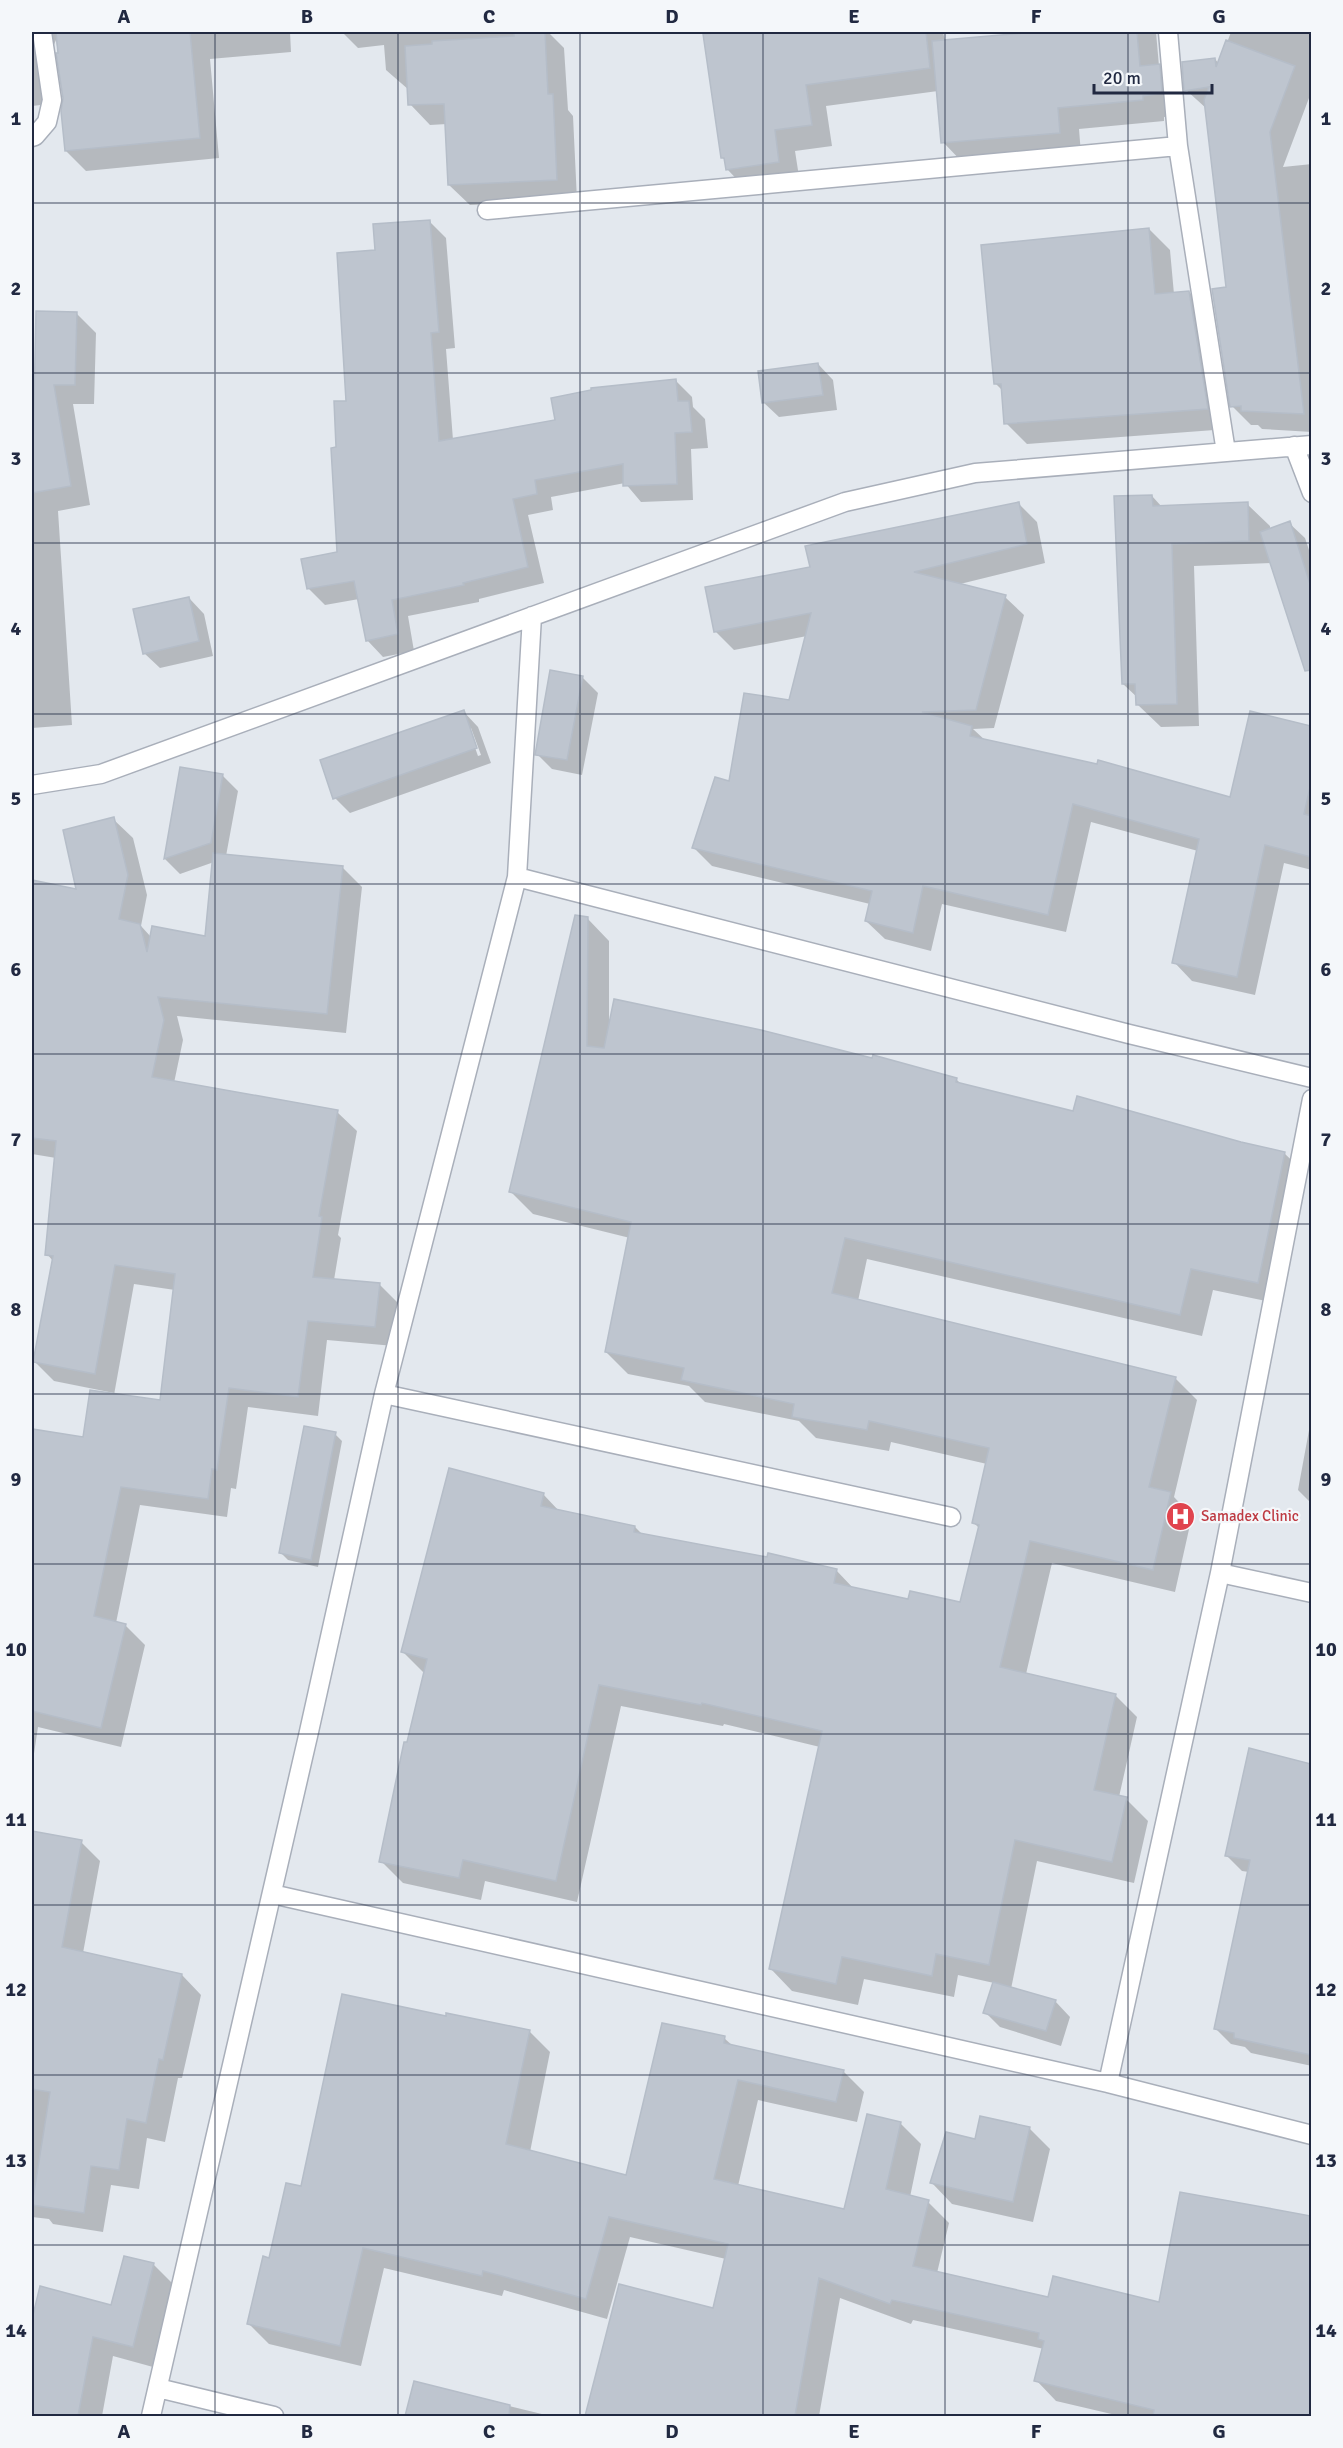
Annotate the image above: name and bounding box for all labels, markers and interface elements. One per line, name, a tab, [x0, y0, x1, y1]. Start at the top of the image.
text: A	[118, 4, 131, 29]
text: B	[301, 4, 313, 29]
text: C	[483, 4, 495, 29]
text: D	[665, 4, 679, 29]
text: E	[848, 4, 860, 29]
text: F	[1031, 4, 1042, 29]
text: G	[1212, 4, 1226, 29]
scale bar	[1094, 57, 1212, 95]
text: 20 m	[1103, 67, 1141, 89]
text: 1	[11, 106, 22, 131]
text: 1	[1321, 106, 1332, 131]
text: 2	[11, 276, 21, 301]
text: 2	[1321, 276, 1331, 301]
text: 3	[11, 446, 21, 471]
text: 3	[1321, 446, 1331, 471]
text: 4	[11, 616, 22, 641]
text: 4	[1321, 616, 1332, 641]
text: 5	[11, 786, 21, 811]
text: 5	[1321, 786, 1331, 811]
text: 6	[11, 957, 22, 982]
text: 6	[1321, 957, 1332, 982]
text: 7	[11, 1127, 22, 1152]
text: 7	[1321, 1127, 1332, 1152]
text: 8	[11, 1297, 22, 1322]
text: 8	[1321, 1297, 1332, 1322]
text: 9	[11, 1467, 22, 1492]
text: 9	[1321, 1467, 1332, 1492]
hospital icon: Samadex Clinic	[1164, 1500, 1196, 1532]
place label: Samadex Clinic	[1201, 1507, 1299, 1525]
text: 10	[5, 1637, 27, 1662]
text: 10	[1315, 1637, 1337, 1662]
text: 11	[5, 1807, 27, 1832]
text: 11	[1315, 1807, 1337, 1832]
text: 12	[5, 1977, 27, 2002]
text: 12	[1315, 1977, 1337, 2002]
text: 13	[5, 2148, 27, 2173]
text: 13	[1315, 2148, 1337, 2173]
text: 14	[5, 2318, 27, 2343]
text: 14	[1315, 2318, 1337, 2343]
text: A	[118, 2419, 131, 2444]
text: B	[301, 2419, 313, 2444]
text: C	[483, 2419, 495, 2444]
text: D	[665, 2419, 679, 2444]
text: E	[848, 2419, 860, 2444]
text: F	[1031, 2419, 1042, 2444]
text: G	[1212, 2419, 1226, 2444]

